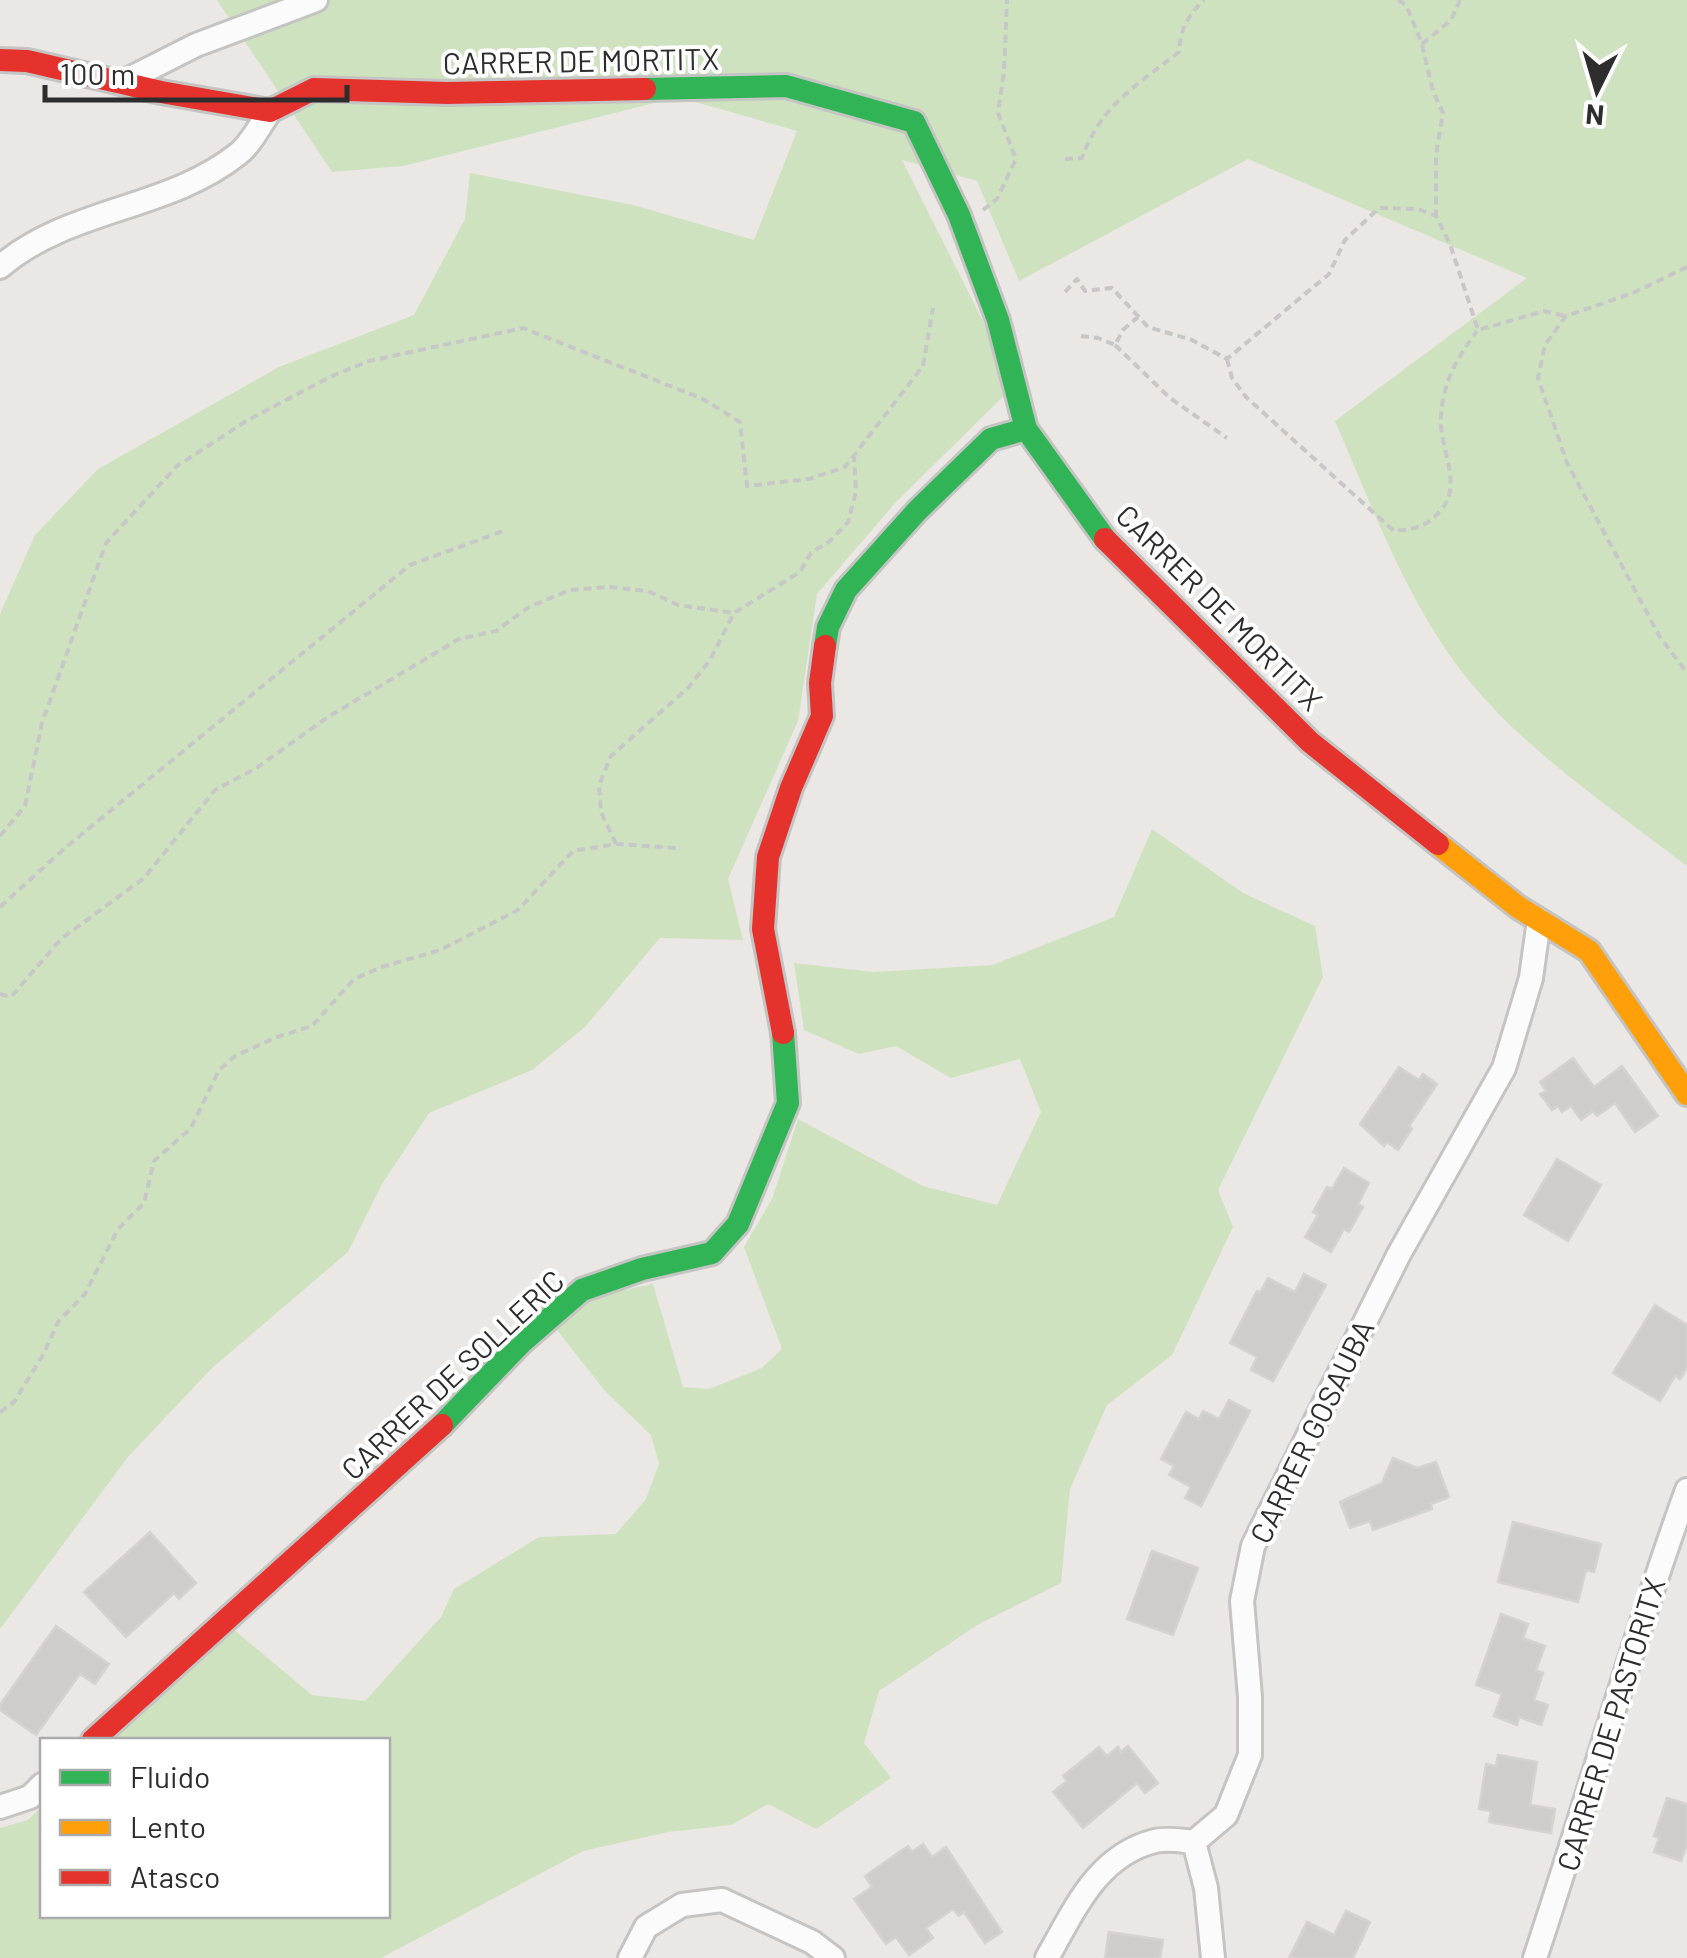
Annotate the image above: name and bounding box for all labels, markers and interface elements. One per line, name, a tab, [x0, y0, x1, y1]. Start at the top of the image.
scale bar	[45, 40, 348, 102]
street label: CARRER DE MORTITX	[443, 40, 719, 80]
north arrow	[1547, 40, 1647, 140]
text: 100 m	[60, 55, 135, 91]
text: N	[1584, 98, 1605, 134]
street label: CARRER DE MORTITX	[1110, 497, 1330, 717]
street label: CARRER DE SOLLERIC	[333, 1262, 571, 1486]
street label: CARRER GOSAUBA	[1241, 1313, 1381, 1549]
street label: CARRER DE PASTORITX	[1548, 1573, 1672, 1875]
legend	[40, 1738, 390, 1918]
text: Fluido	[130, 1758, 210, 1794]
text: Lento	[130, 1808, 206, 1844]
text: Atasco	[130, 1858, 220, 1894]

